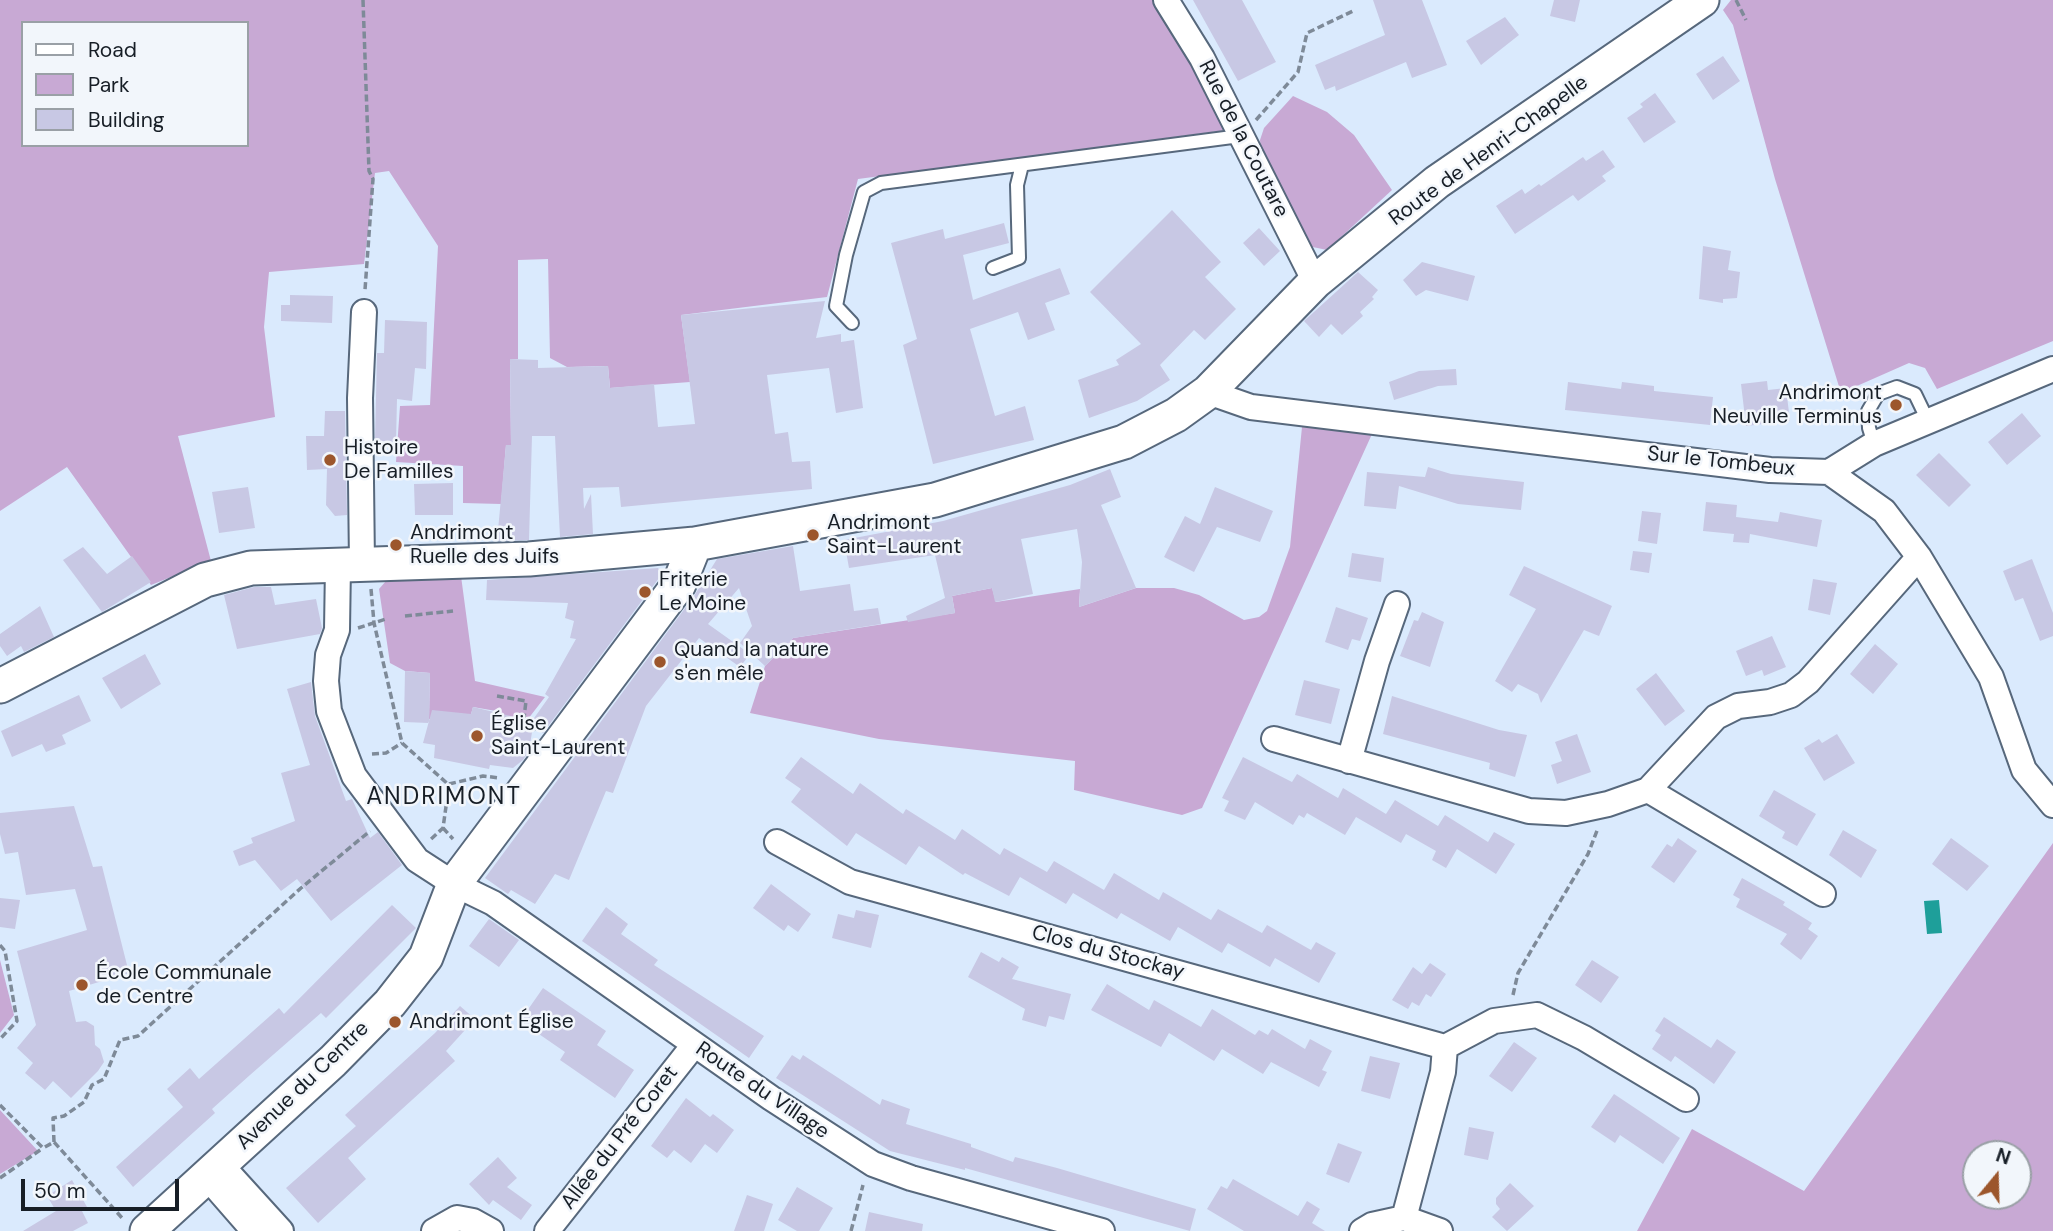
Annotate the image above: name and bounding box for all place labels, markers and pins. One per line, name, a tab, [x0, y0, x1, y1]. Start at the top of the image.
place label: Andrimont Neuville Terminus	[1713, 380, 1882, 430]
marker: Andrimont Neuville Terminus	[1888, 397, 1904, 413]
place label: Histoire De Familles	[344, 435, 453, 485]
marker: Histoire De Familles	[322, 452, 338, 468]
place label: Andrimont Saint-Laurent	[827, 510, 961, 560]
place label: Andrimont Ruelle des Juifs	[410, 520, 559, 570]
marker: Andrimont Saint-Laurent	[805, 527, 821, 543]
marker: Andrimont Ruelle des Juifs	[388, 537, 404, 553]
place label: Friterie Le Moine	[659, 567, 746, 617]
marker: Friterie Le Moine	[637, 584, 653, 600]
place label: Quand la nature s'en mêle	[674, 637, 829, 687]
marker: Quand la nature s'en mêle	[652, 654, 668, 670]
place label: Église Saint-Laurent	[491, 711, 625, 761]
marker: Église Saint-Laurent	[469, 728, 485, 744]
place label: École Communale de Centre	[96, 960, 272, 1010]
marker: École Communale de Centre	[74, 977, 90, 993]
place label: Andrimont Église	[409, 1009, 574, 1035]
marker: Andrimont Église	[387, 1014, 403, 1030]

